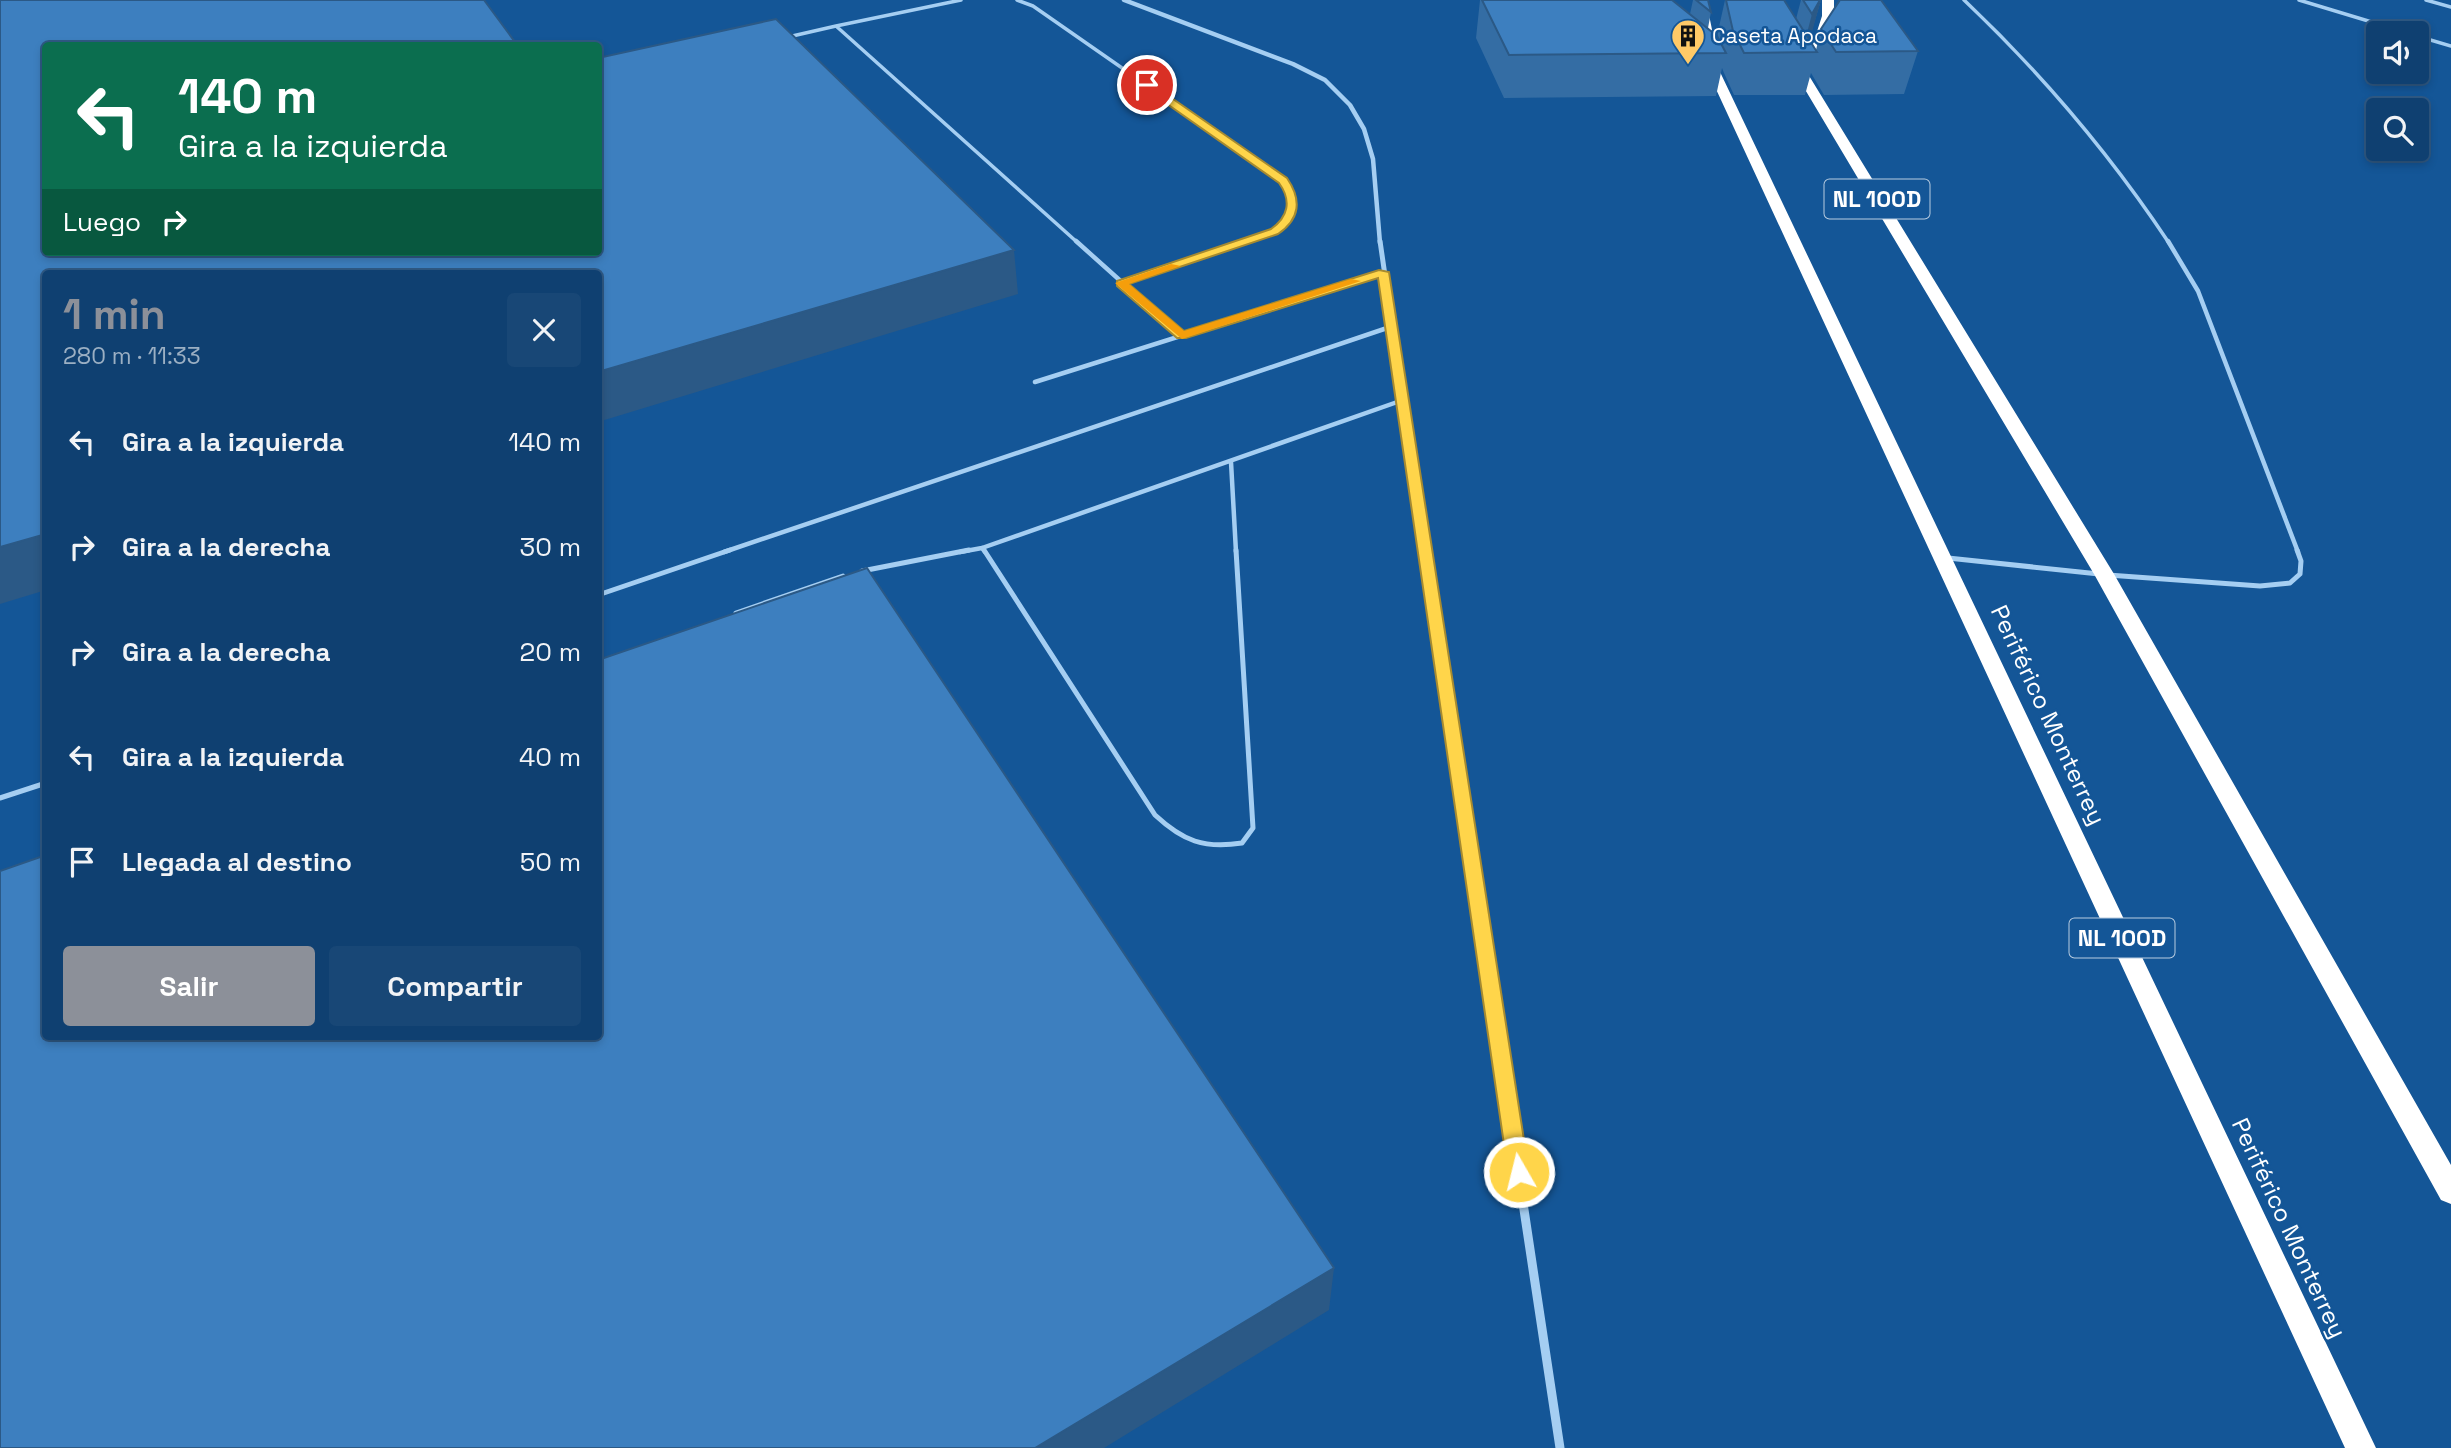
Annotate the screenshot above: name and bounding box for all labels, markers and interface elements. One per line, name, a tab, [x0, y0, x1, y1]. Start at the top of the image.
building icon: Caseta Apodaca	[1669, 17, 1707, 66]
map controls	[2366, 21, 2429, 161]
button: sound	[2366, 21, 2429, 84]
place label: Caseta Apodaca	[1712, 22, 1877, 49]
pin	[1117, 55, 1177, 115]
text: 140 m	[178, 65, 317, 127]
icon: arrive	[1128, 66, 1166, 104]
icon: left	[63, 70, 154, 161]
button: search	[2366, 98, 2429, 161]
text: Gira a la izquierda	[178, 126, 448, 166]
road number: NL 100D	[1825, 180, 1930, 218]
icon: right	[155, 203, 193, 241]
text: Luego	[63, 205, 141, 239]
text: 1 min	[63, 288, 166, 341]
button: close	[507, 293, 581, 367]
text: 280 m · 11:33	[63, 341, 201, 371]
icon: left	[63, 423, 101, 461]
text: Gira a la izquierda	[122, 425, 344, 459]
text: 140 m	[508, 425, 581, 459]
icon: right	[63, 528, 101, 566]
text: Gira a la derecha	[122, 530, 331, 564]
text: 30 m	[520, 530, 581, 564]
street label: Periférico Monterrey	[1984, 600, 2113, 830]
icon: right	[63, 633, 101, 671]
text: Gira a la derecha	[122, 635, 331, 669]
text: 20 m	[520, 635, 581, 669]
icon: left	[63, 738, 101, 776]
text: Gira a la izquierda	[122, 740, 344, 774]
text: 40 m	[519, 740, 581, 774]
icon: arrive	[63, 843, 101, 881]
text: Llegada al destino	[122, 845, 352, 879]
text: 50 m	[520, 845, 581, 879]
road number: NL 100D	[2070, 918, 2174, 958]
button: Salir	[63, 946, 315, 1026]
button: Compartir	[329, 946, 581, 1026]
street label: Periférico Monterrey	[2225, 1113, 2354, 1343]
position arrow	[1482, 1135, 1556, 1209]

